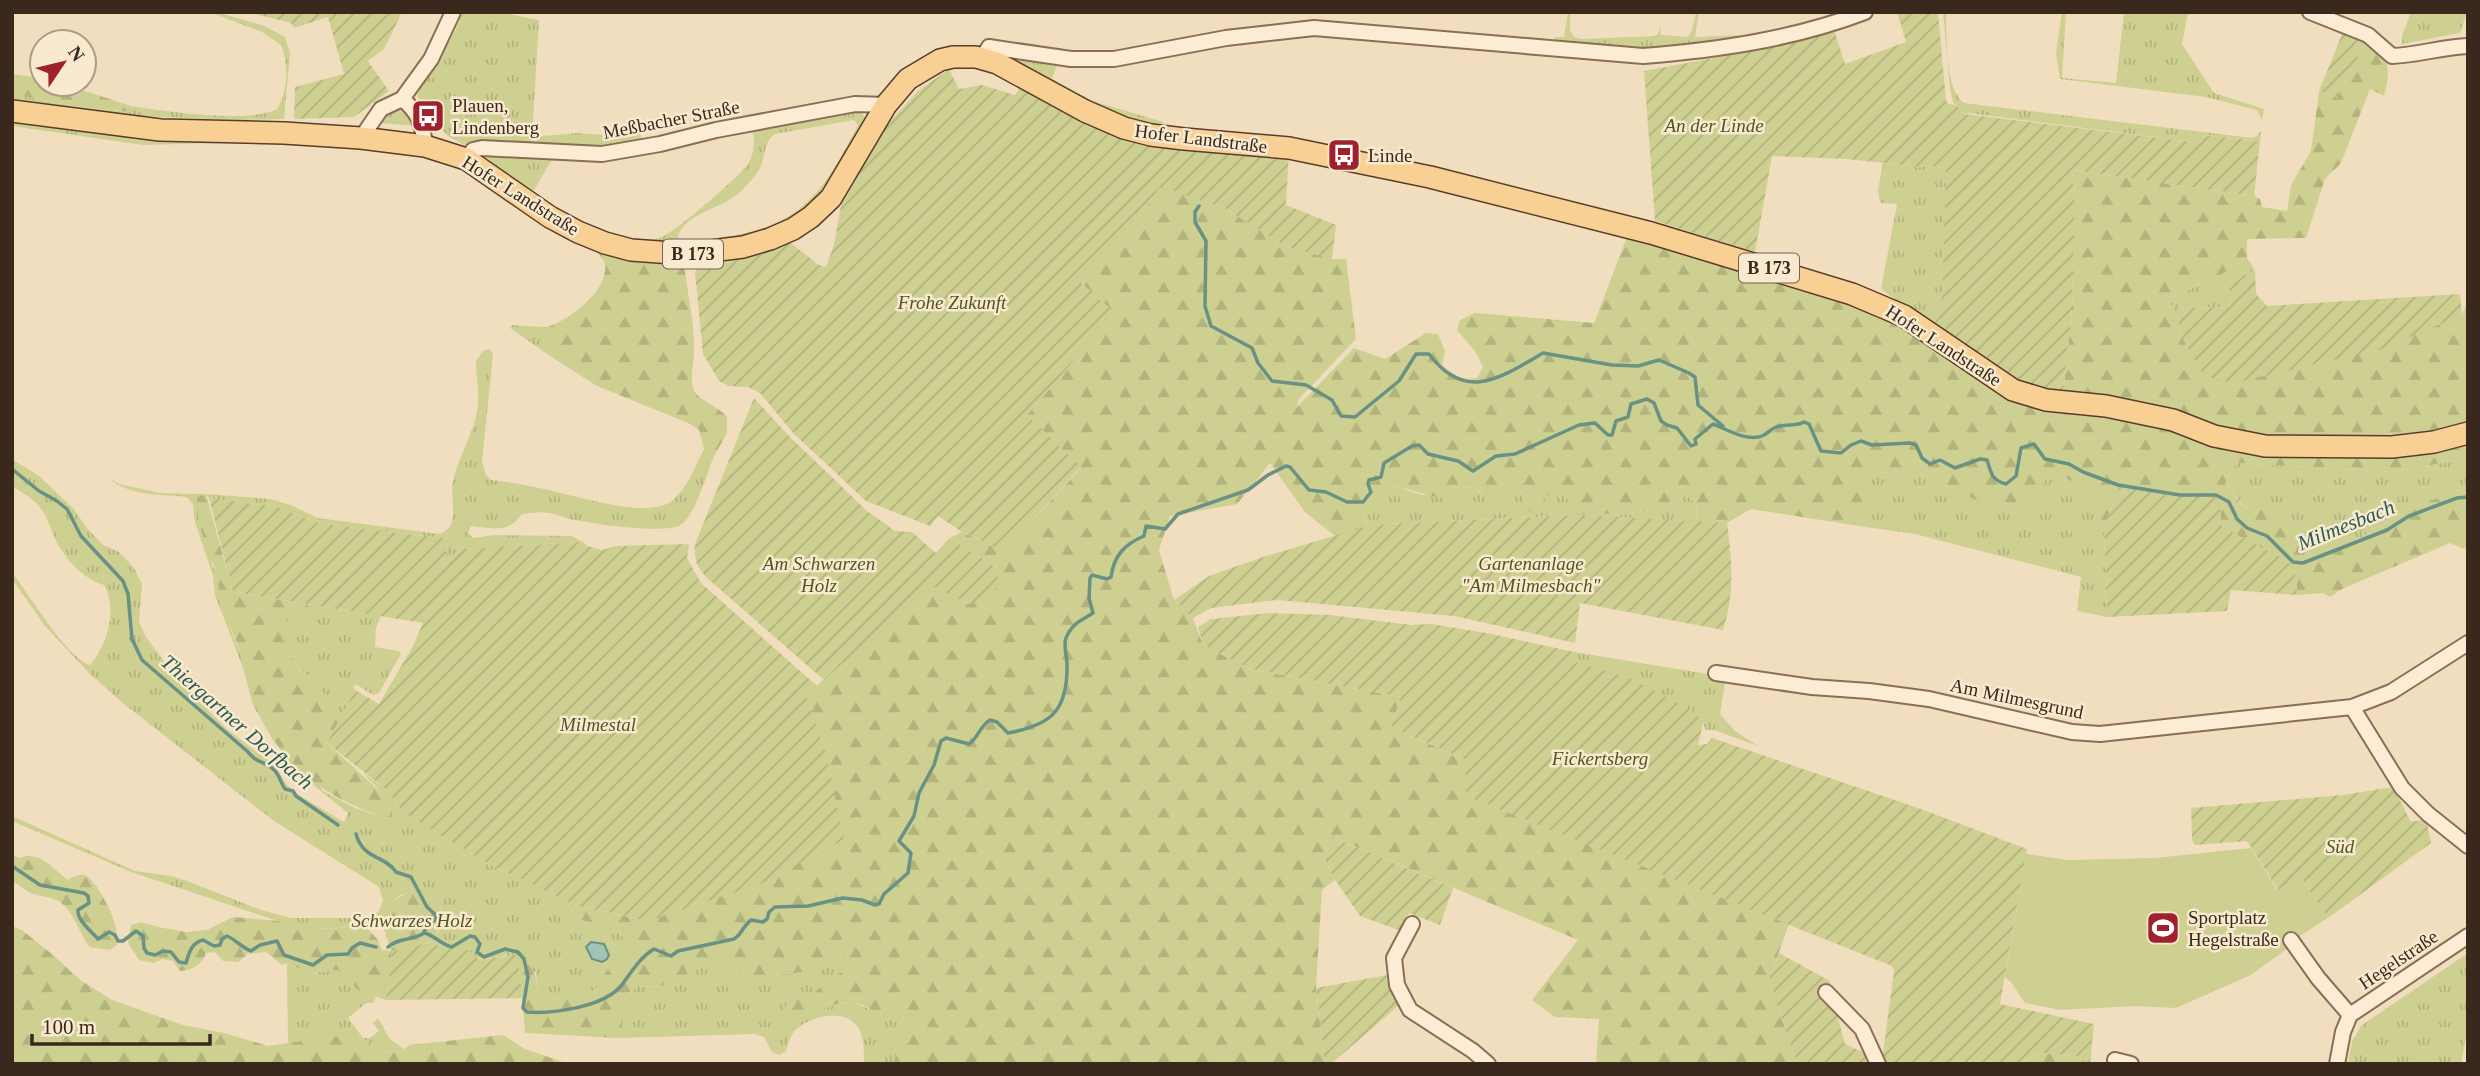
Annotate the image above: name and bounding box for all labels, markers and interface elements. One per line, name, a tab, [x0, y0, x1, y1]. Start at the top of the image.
north arrow	[28, 28, 98, 98]
text: N	[64, 42, 89, 65]
place label: Plauen, Lindenberg	[452, 95, 540, 138]
street label: Meßbacher Straße	[601, 96, 741, 143]
bus stop icon: Plauen, Lindenberg	[409, 97, 447, 135]
park label: An der Linde	[1662, 115, 1764, 136]
street label: Hofer Landstraße	[1133, 120, 1268, 157]
bus stop icon: Linde	[1325, 136, 1363, 174]
place label: Linde	[1368, 145, 1412, 166]
street label: Hofer Landstraße	[459, 151, 583, 240]
road number: B 173	[663, 240, 723, 268]
road number: B 173	[1739, 254, 1799, 282]
park label: Frohe Zukunft	[897, 292, 1007, 313]
street label: Hofer Landstraße	[1882, 300, 2005, 391]
water label: Milmesbach	[2293, 495, 2398, 556]
park label: Am Schwarzen Holz	[761, 553, 875, 596]
park label: Gartenanlage "Am Milmesbach"	[1462, 553, 1601, 596]
water label: Thiergartner Dorfbach	[156, 649, 318, 795]
street label: Am Milmesgrund	[1948, 674, 2086, 723]
park label: Milmestal	[559, 714, 636, 735]
park label: Fickertsberg	[1551, 748, 1648, 769]
park label: Süd	[2326, 836, 2355, 857]
place label: Sportplatz Hegelstraße	[2188, 907, 2279, 950]
sports icon: Sportplatz Hegelstraße	[2144, 909, 2182, 947]
park label: Schwarzes Holz	[352, 910, 473, 931]
street label: Hegelstraße	[2355, 925, 2442, 993]
scale bar	[32, 1002, 210, 1046]
text: 100 m	[42, 1015, 95, 1039]

